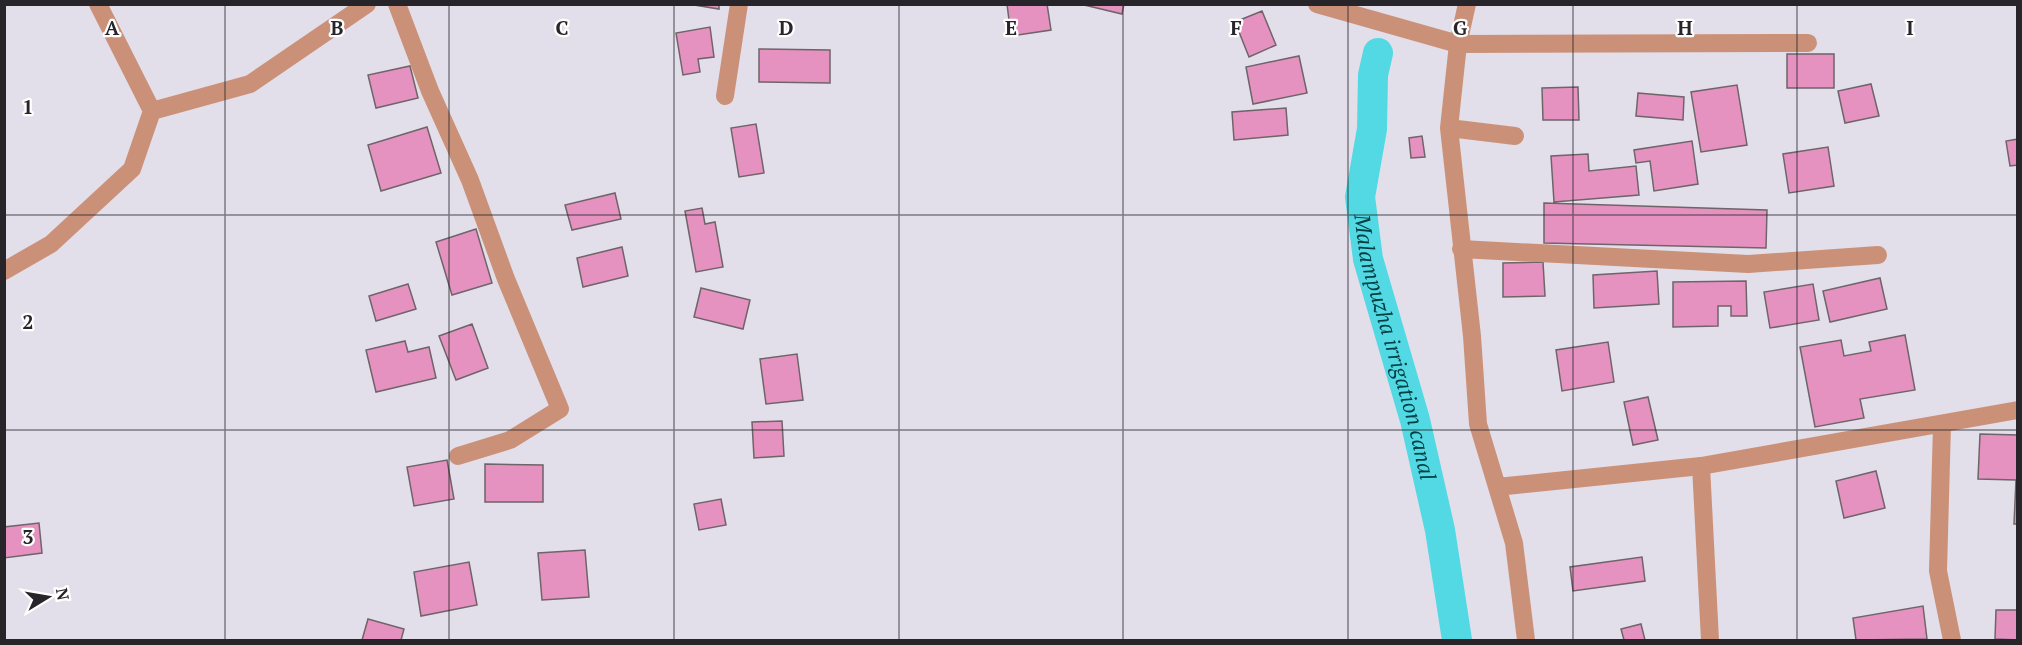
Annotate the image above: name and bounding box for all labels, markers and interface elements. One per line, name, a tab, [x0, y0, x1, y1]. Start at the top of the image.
text: A	[105, 14, 120, 41]
text: B	[331, 14, 344, 41]
text: C	[555, 14, 569, 41]
text: D	[779, 14, 793, 41]
text: E	[1005, 14, 1017, 41]
text: F	[1230, 14, 1242, 41]
text: G	[1453, 14, 1467, 41]
text: H	[1677, 14, 1693, 41]
text: I	[1906, 14, 1914, 41]
text: 1	[22, 93, 34, 120]
water label: Malampuzha irrigation canal	[1348, 211, 1443, 483]
text: 2	[22, 308, 34, 335]
text: 3	[22, 523, 34, 550]
north arrow	[18, 567, 78, 627]
text: N	[51, 586, 75, 602]

